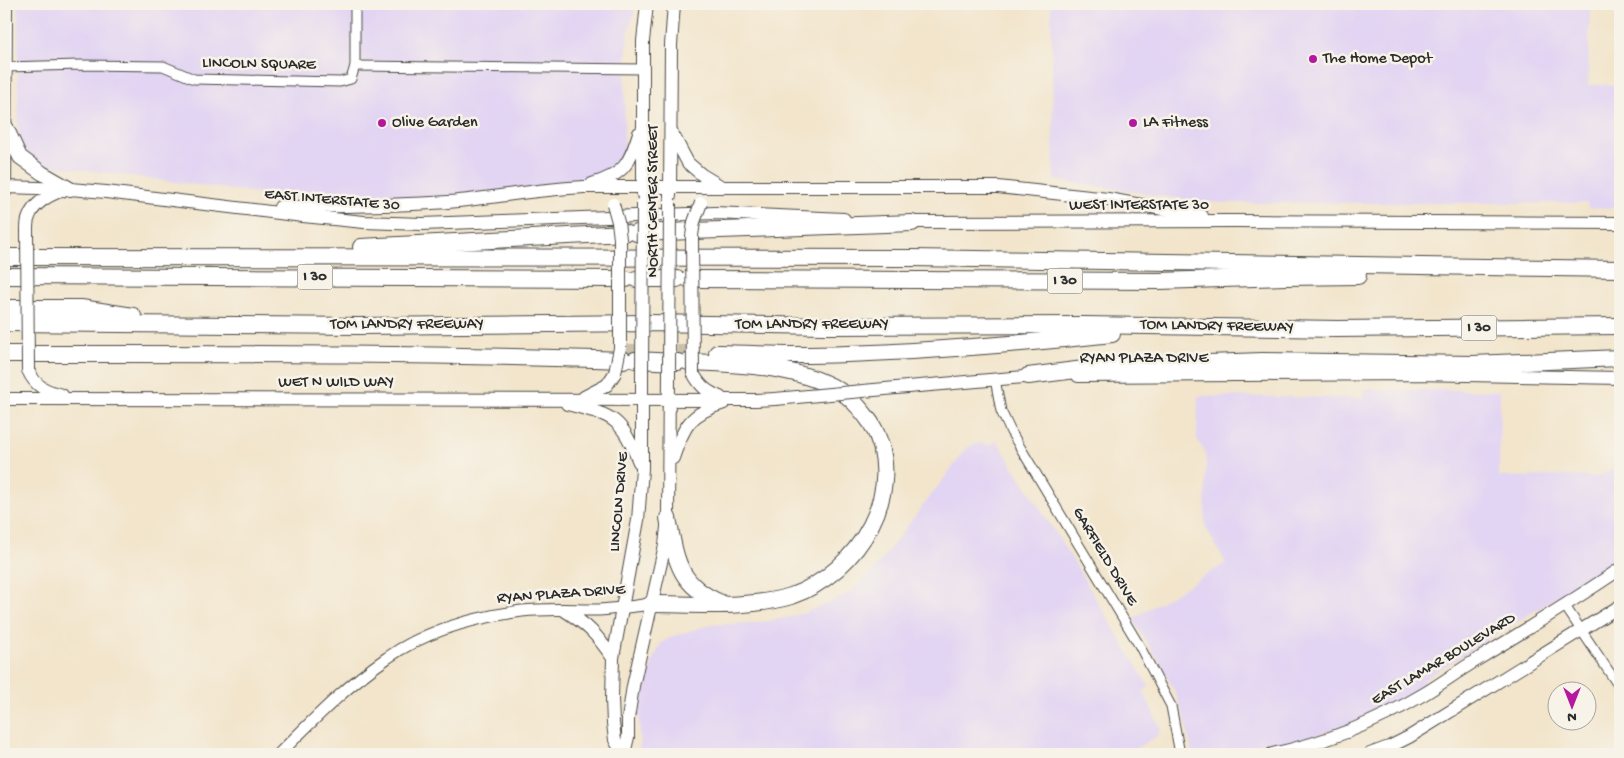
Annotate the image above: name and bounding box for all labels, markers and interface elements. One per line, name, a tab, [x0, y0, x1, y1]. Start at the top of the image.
place label: The Home Depot	[1322, 50, 1434, 69]
marker: The Home Depot	[1307, 53, 1319, 65]
street label: LINCOLN SQUARE	[202, 55, 317, 76]
place label: Olive Garden	[392, 114, 478, 133]
place label: LA Fitness	[1143, 114, 1209, 133]
marker: Olive Garden	[376, 117, 388, 129]
marker: LA Fitness	[1127, 117, 1139, 129]
street label: NORTH CENTER STREET	[645, 124, 664, 277]
street label: EAST INTERSTATE 30	[263, 186, 401, 216]
street label: WEST INTERSTATE 30	[1069, 197, 1209, 216]
road number: I 30	[298, 264, 332, 290]
road number: I 30	[1048, 268, 1082, 294]
street label: TOM LANDRY FREEWAY	[329, 316, 484, 335]
street label: TOM LANDRY FREEWAY	[734, 316, 889, 335]
street label: TOM LANDRY FREEWAY	[1139, 316, 1294, 338]
road number: I 30	[1462, 316, 1496, 340]
street label: RYAN PLAZA DRIVE	[1080, 350, 1209, 369]
street label: WET N WILD WAY	[278, 374, 394, 393]
street label: LINCOLN DRIVE	[606, 450, 634, 553]
street label: GARFIELD DRIVE	[1067, 504, 1141, 611]
street label: RYAN PLAZA DRIVE	[496, 581, 627, 609]
street label: EAST LAMAR BOULEVARD	[1368, 609, 1520, 711]
north arrow	[1546, 680, 1596, 730]
text: N	[1567, 708, 1577, 725]

